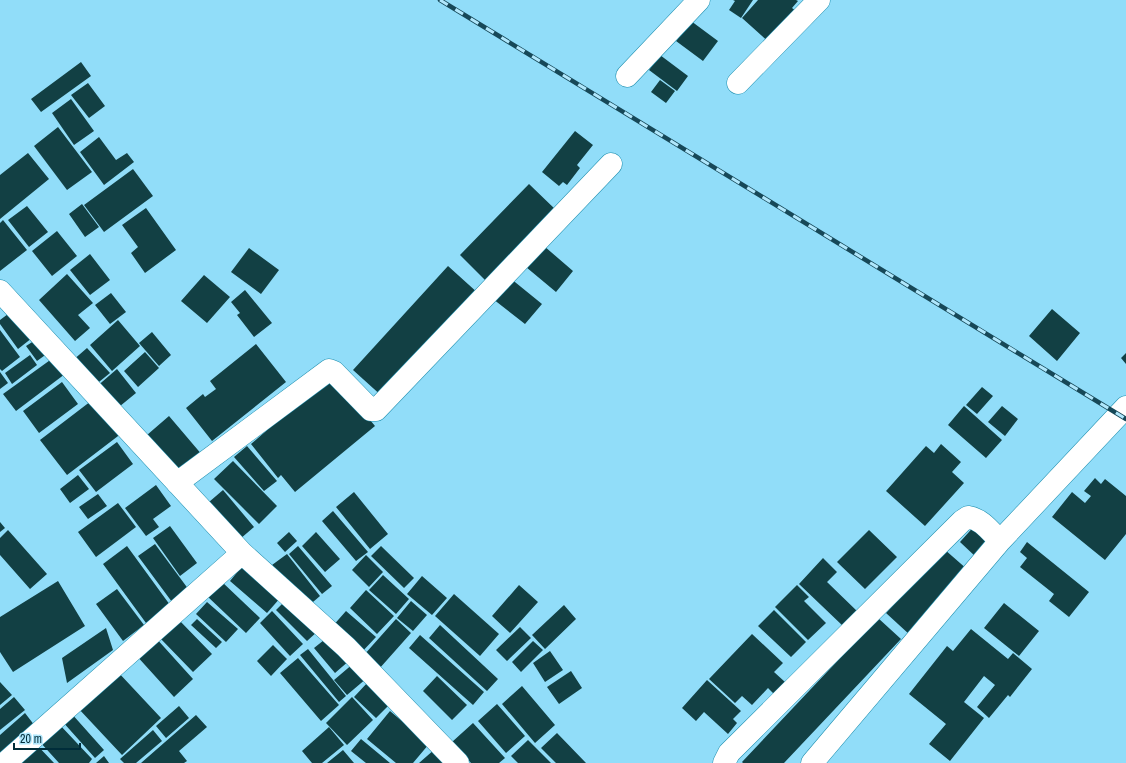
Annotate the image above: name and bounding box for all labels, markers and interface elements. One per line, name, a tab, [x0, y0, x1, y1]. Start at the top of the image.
scale bar	[14, 725, 80, 751]
text: 20 m	[20, 731, 42, 747]

